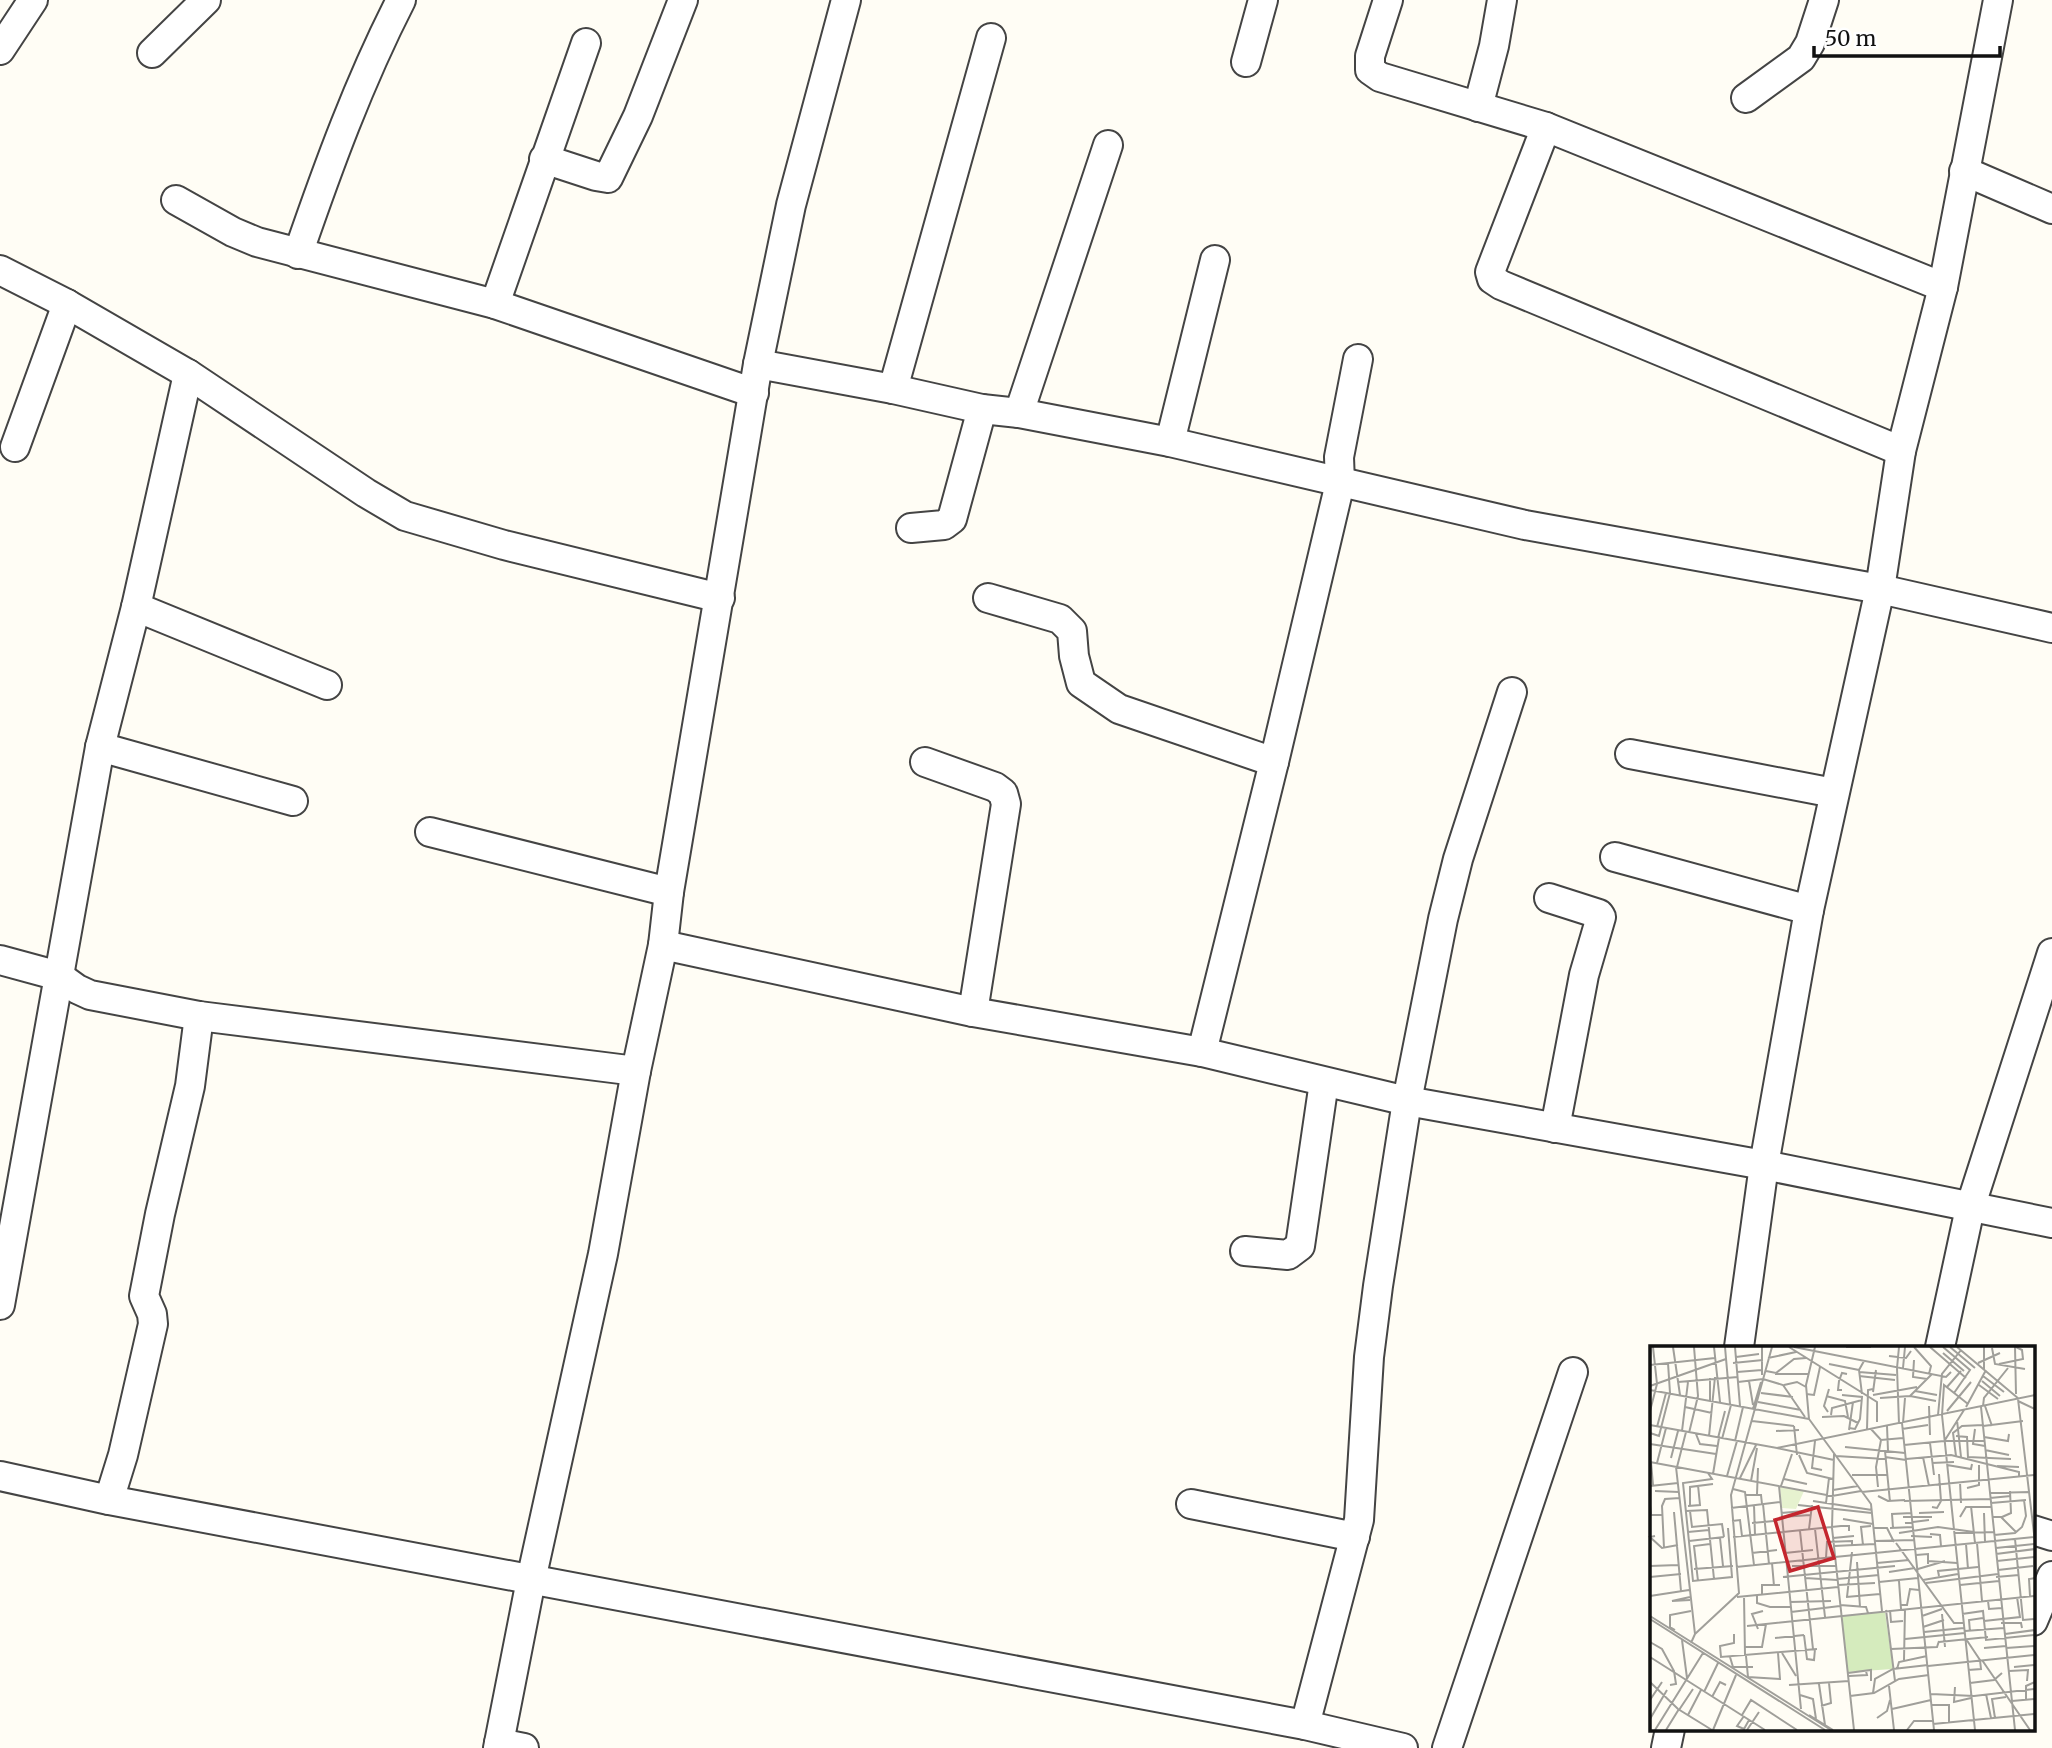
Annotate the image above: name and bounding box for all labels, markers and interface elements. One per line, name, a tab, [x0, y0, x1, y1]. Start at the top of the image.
scale bar	[1814, 14, 2000, 58]
text: 50 m	[1825, 25, 1876, 52]
inset map	[1650, 1346, 2035, 1730]

